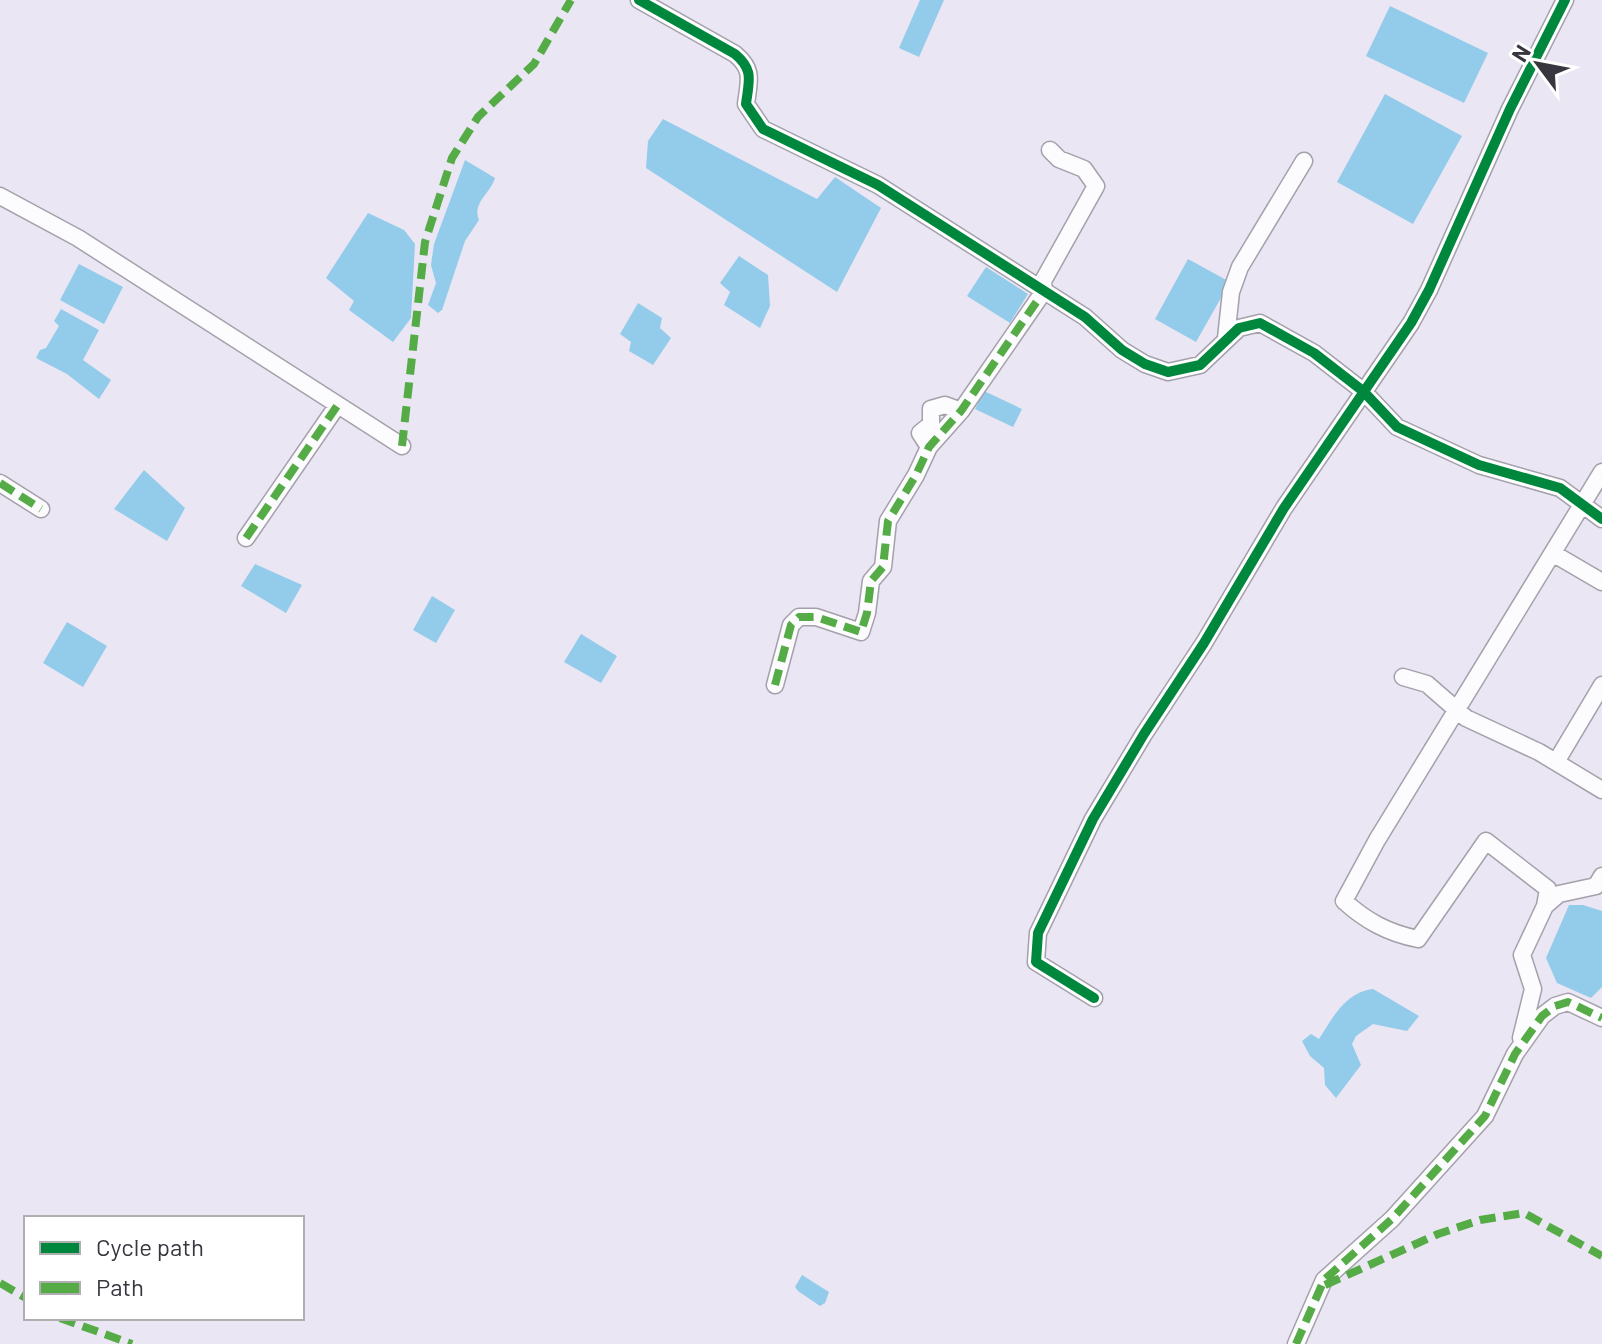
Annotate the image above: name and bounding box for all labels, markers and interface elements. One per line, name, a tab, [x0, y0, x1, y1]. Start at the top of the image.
north arrow	[1498, 24, 1578, 104]
text: N	[1505, 40, 1535, 66]
legend	[24, 1216, 304, 1320]
text: Cycle path	[96, 1232, 204, 1261]
text: Path	[96, 1272, 144, 1301]

